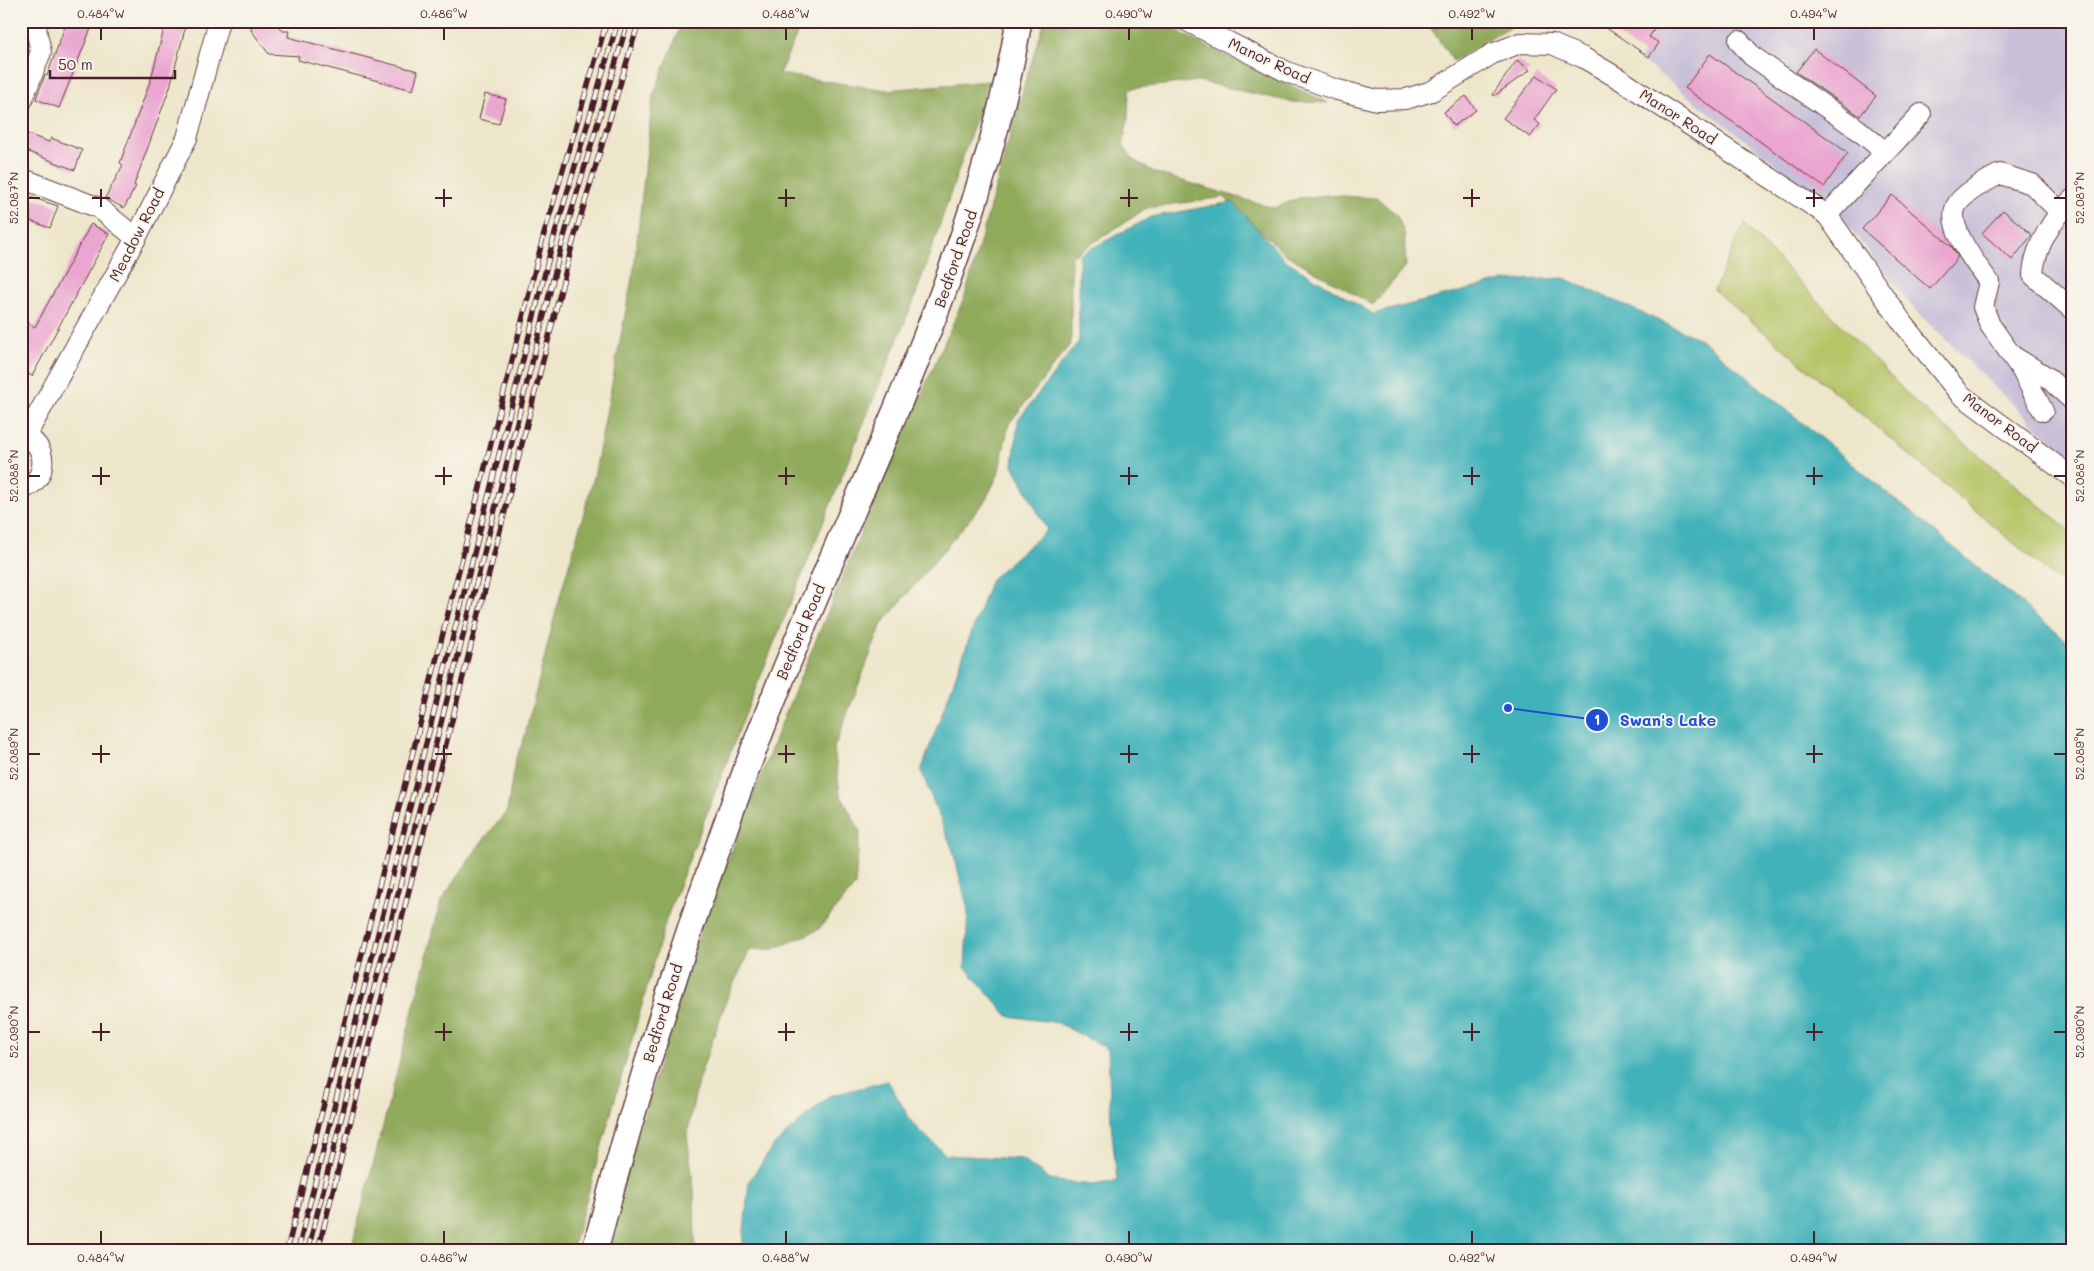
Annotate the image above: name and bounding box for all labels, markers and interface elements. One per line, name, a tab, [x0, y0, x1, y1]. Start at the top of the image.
text: 0.484°W	[77, 5, 125, 21]
text: 0.486°W	[420, 5, 468, 21]
text: 0.488°W	[762, 5, 810, 21]
text: 0.490°W	[1105, 5, 1153, 21]
text: 0.492°W	[1449, 5, 1495, 21]
text: 0.494°W	[1790, 5, 1838, 21]
street label: Manor Road	[1225, 32, 1314, 88]
scale bar	[50, 48, 175, 80]
text: 50 m	[58, 54, 93, 74]
street label: Manor Road	[1636, 84, 1721, 149]
text: 52.087°N	[5, 172, 21, 224]
text: 52.087°N	[2071, 172, 2087, 224]
street label: Meadow Road	[104, 184, 168, 285]
street label: Bedford Road	[929, 207, 981, 310]
street label: Manor Road	[1959, 388, 2042, 457]
text: 52.088°N	[5, 450, 21, 502]
text: 52.088°N	[2071, 450, 2087, 502]
street label: Bedford Road	[771, 581, 829, 682]
callout: Swan's Lake	[1584, 704, 1726, 735]
text: 1	[1594, 709, 1600, 729]
text: Swan's Lake	[1620, 709, 1716, 730]
text: 52.089°N	[5, 728, 21, 780]
text: 52.089°N	[2071, 728, 2087, 780]
street label: Bedford Road	[638, 961, 687, 1064]
text: 52.090°N	[5, 1006, 21, 1058]
text: 52.090°N	[2071, 1006, 2087, 1058]
text: 0.484°W	[77, 1249, 125, 1265]
text: 0.486°W	[420, 1249, 468, 1265]
text: 0.488°W	[762, 1249, 810, 1265]
text: 0.490°W	[1105, 1249, 1153, 1265]
text: 0.492°W	[1449, 1249, 1495, 1265]
text: 0.494°W	[1790, 1249, 1838, 1265]

